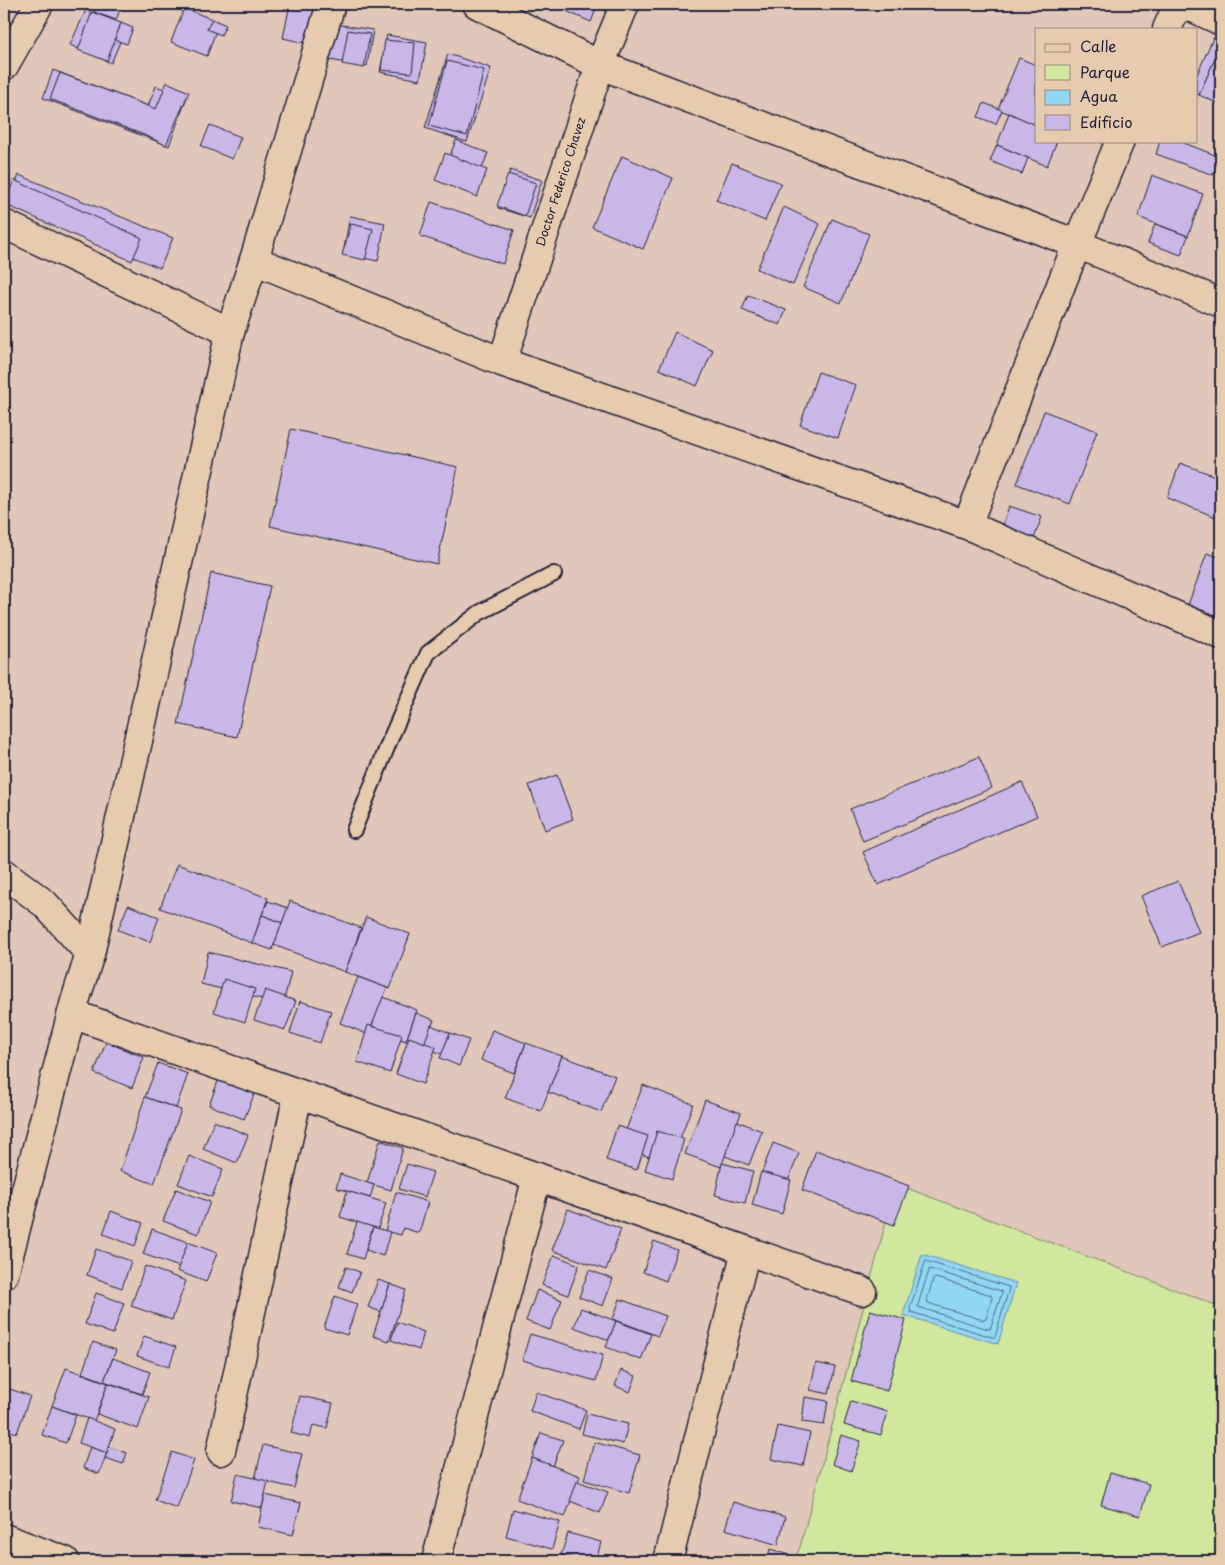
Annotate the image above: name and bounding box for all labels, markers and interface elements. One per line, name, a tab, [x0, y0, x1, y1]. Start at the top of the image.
legend	[1035, 28, 1198, 142]
text: Calle	[1080, 34, 1117, 57]
text: Parque	[1080, 60, 1130, 83]
text: Agua	[1080, 84, 1118, 107]
text: Edificio	[1080, 110, 1133, 133]
street label: Doctor Federico Chavez	[531, 114, 590, 249]

